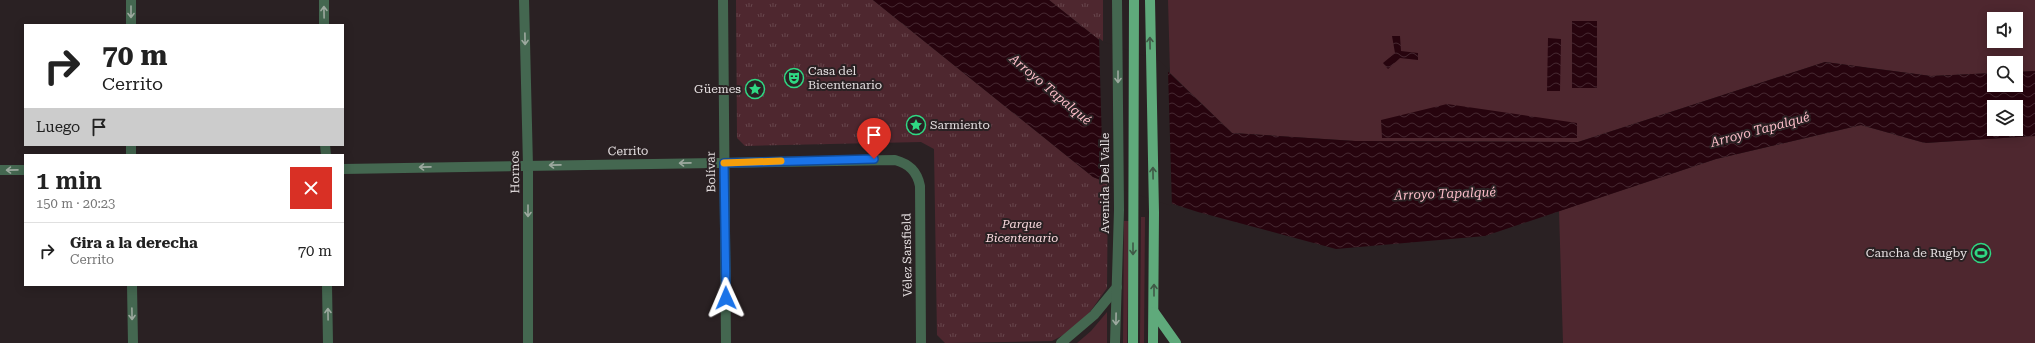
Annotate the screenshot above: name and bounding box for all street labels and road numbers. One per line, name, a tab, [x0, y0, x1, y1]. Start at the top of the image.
street label: Avenida Del Valle	[1098, 132, 1112, 233]
street label: Cerrito	[608, 144, 648, 158]
street label: Hornos	[508, 150, 522, 194]
street label: Bolívar	[704, 151, 718, 193]
street label: Vélez Sarsfield	[899, 213, 915, 297]

